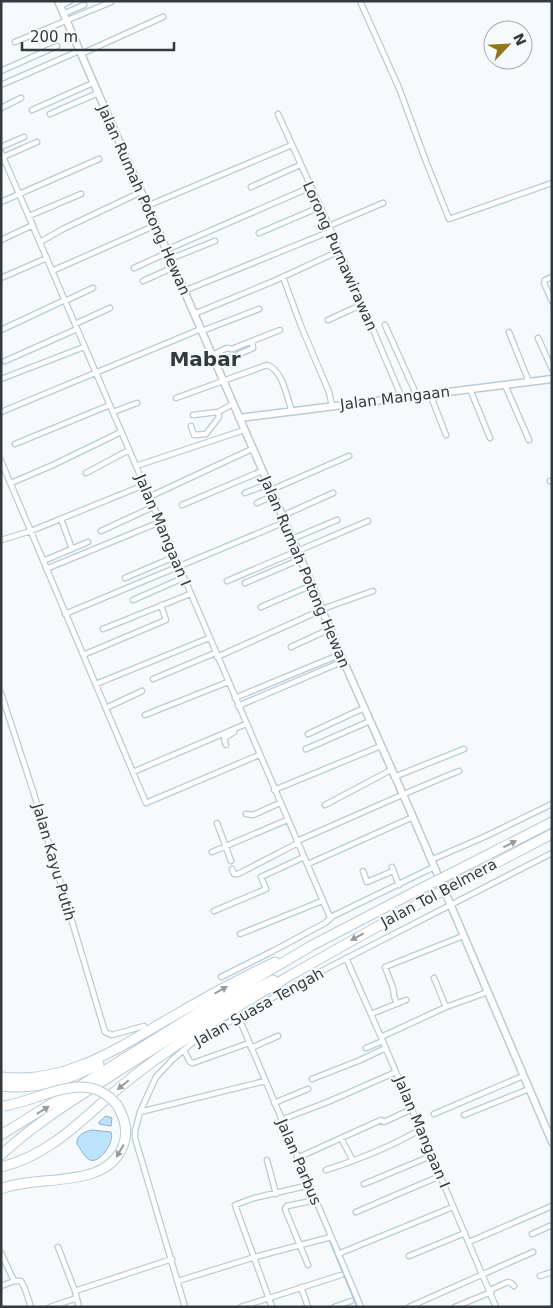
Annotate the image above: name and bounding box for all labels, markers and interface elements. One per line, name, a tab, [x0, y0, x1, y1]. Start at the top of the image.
scale bar	[22, 20, 175, 52]
north arrow	[483, 20, 533, 70]
text: 200 m	[30, 28, 78, 46]
text: N	[510, 31, 530, 48]
street label: Jalan Rumah Potong Hewan	[93, 101, 194, 298]
street label: Lorong Purnawirawan	[299, 178, 381, 334]
district label: Mabar	[169, 347, 241, 371]
street label: Jalan Mangaan	[338, 382, 451, 414]
street label: Jalan Mangaan I	[131, 471, 195, 589]
street label: Jalan Rumah Potong Hewan	[256, 472, 354, 671]
street label: Jalan Kayu Putih	[28, 800, 79, 923]
one-way arrow	[502, 840, 517, 848]
street label: Jalan Tol Belmera	[377, 855, 500, 932]
one-way arrow	[350, 933, 365, 941]
street label: Jalan Suasa Tengah	[190, 964, 327, 1050]
one-way arrow	[214, 986, 229, 994]
street label: Jalan Mangaan I	[390, 1073, 454, 1191]
one-way arrow	[116, 1080, 129, 1091]
one-way arrow	[36, 1105, 49, 1114]
street label: Jalan Parbus	[272, 1115, 325, 1208]
one-way arrow	[115, 1144, 124, 1157]

